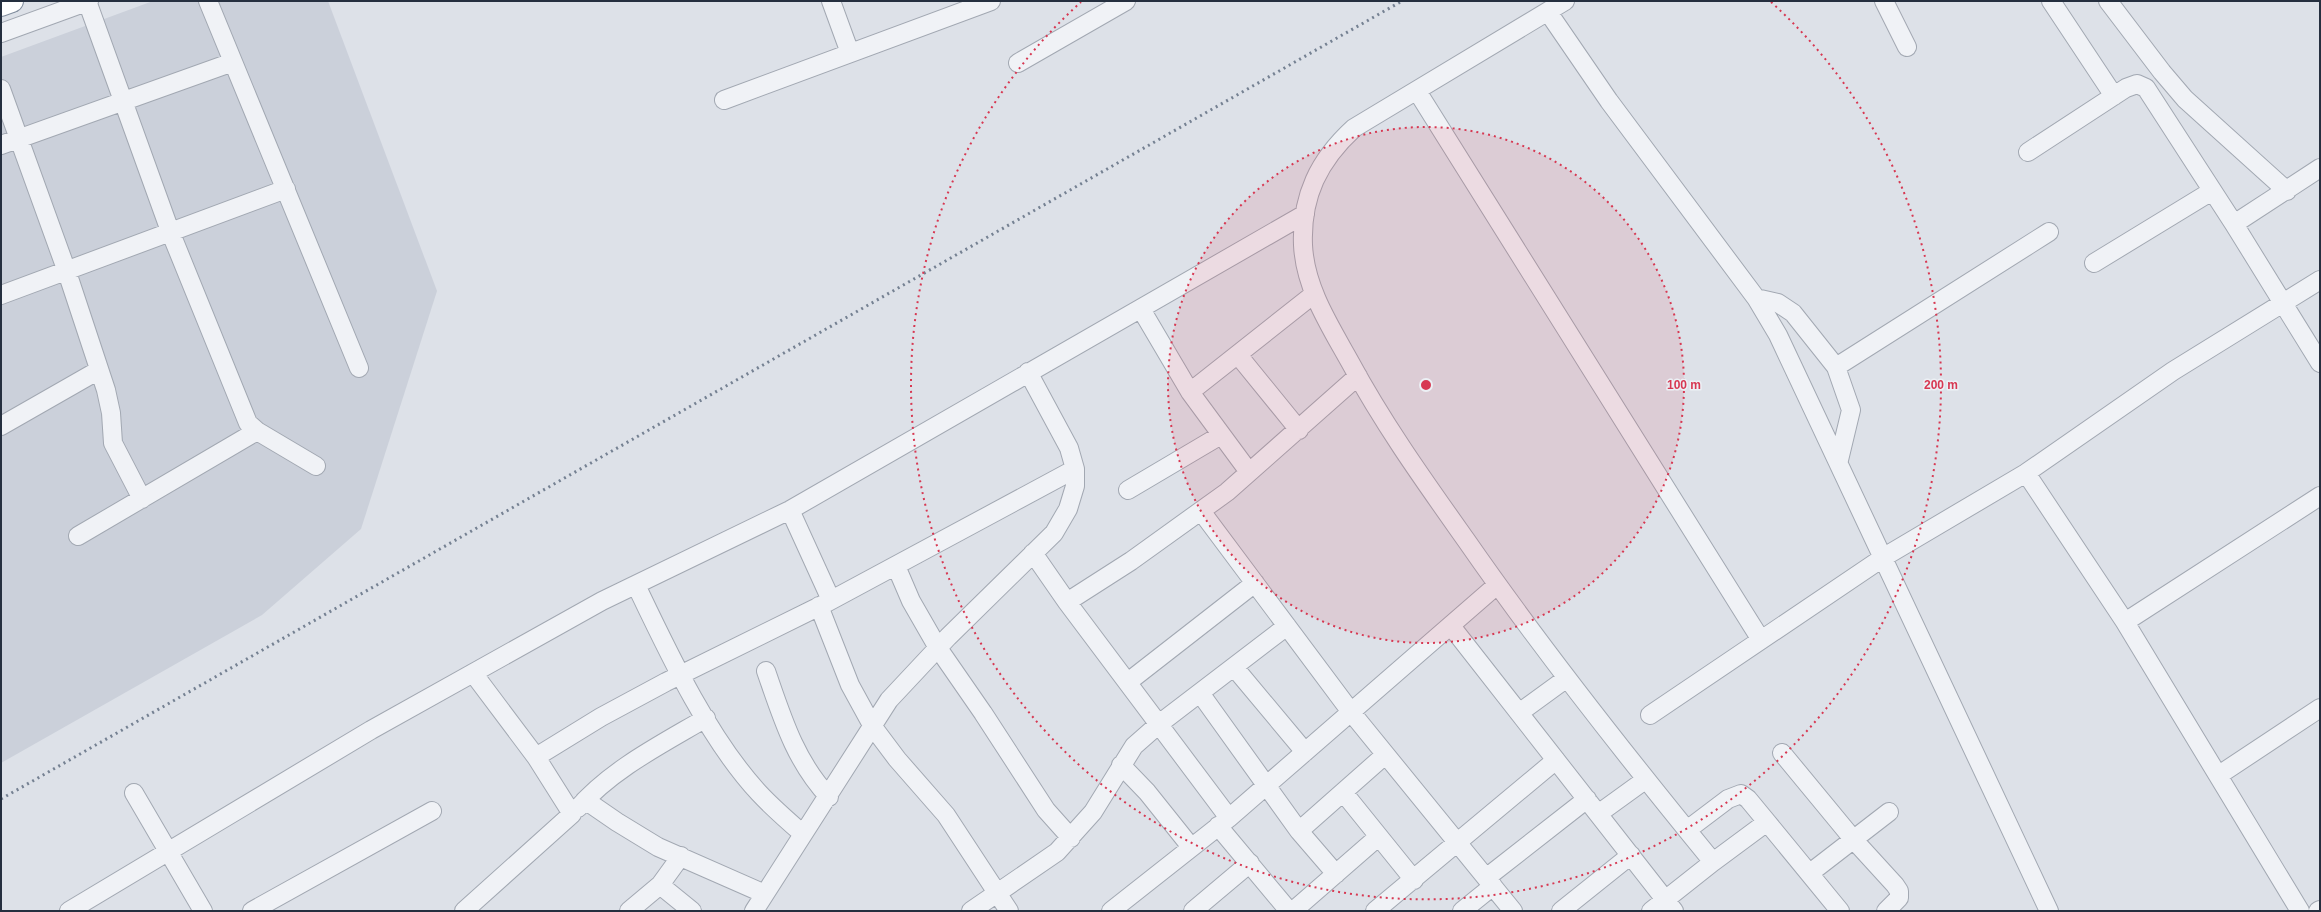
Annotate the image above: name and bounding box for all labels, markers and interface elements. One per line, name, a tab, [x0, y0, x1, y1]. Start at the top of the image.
centre of rings	[1419, 378, 1433, 392]
text: 100 m	[1667, 378, 1701, 392]
text: 200 m	[1924, 378, 1958, 392]

